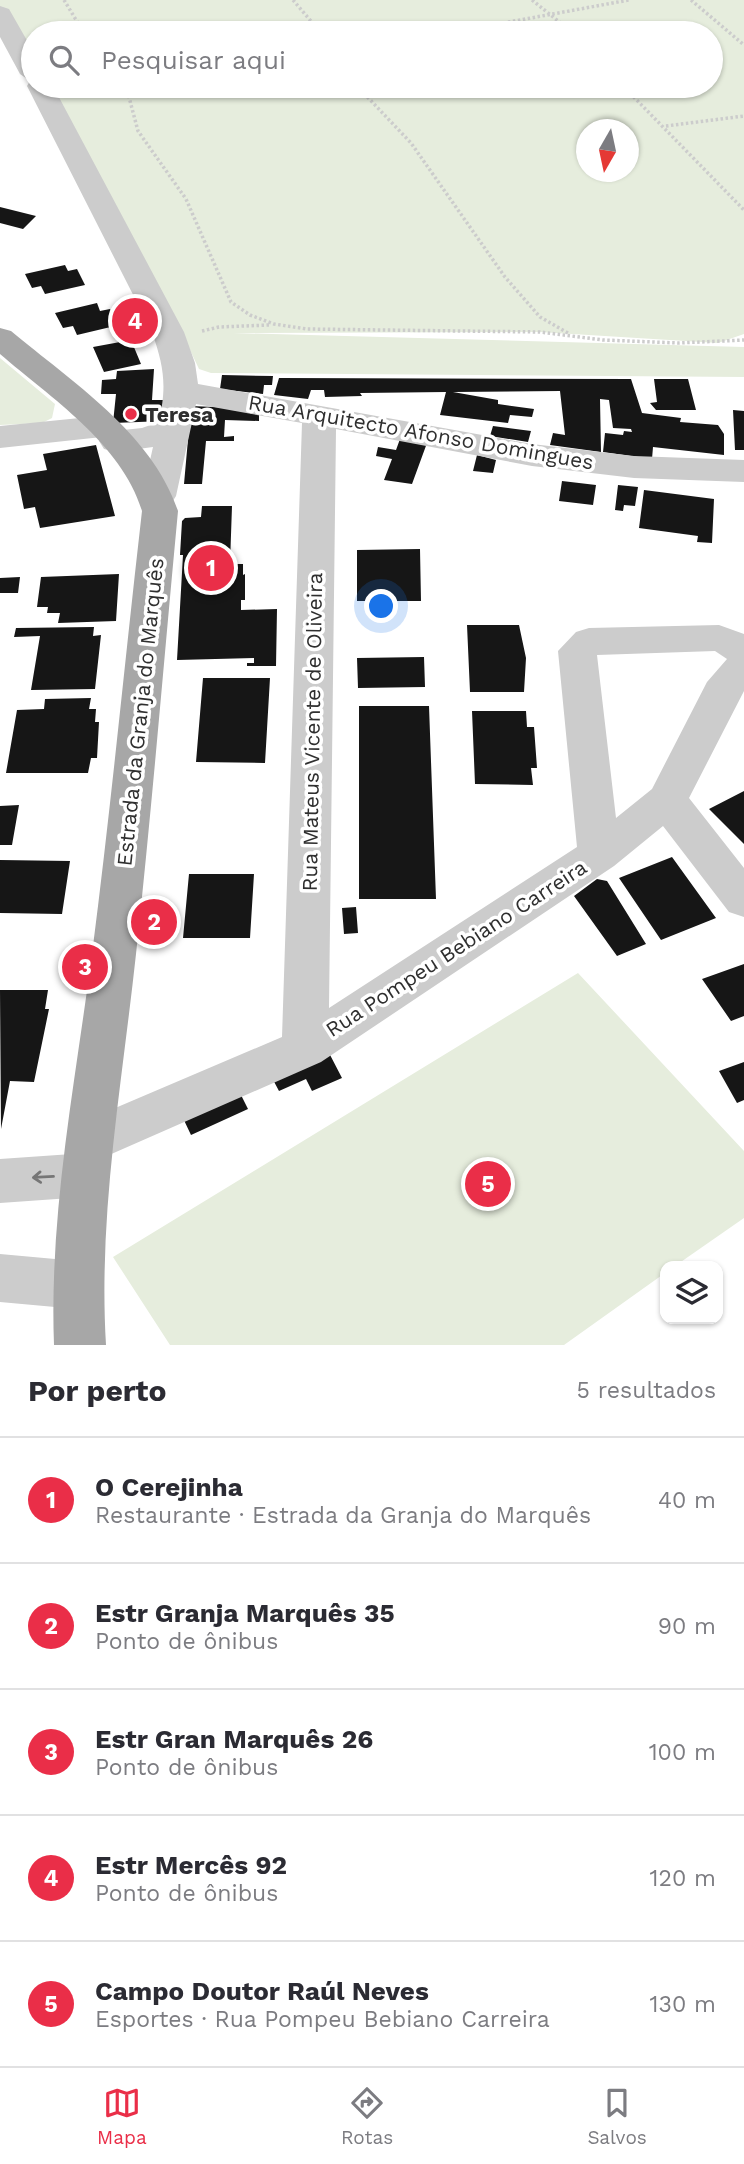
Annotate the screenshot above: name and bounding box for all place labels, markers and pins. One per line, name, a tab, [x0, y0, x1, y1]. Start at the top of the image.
pin: 4	[112, 295, 158, 347]
place label: Teresa	[145, 402, 214, 427]
marker: Teresa	[123, 406, 139, 422]
pin: 1	[188, 542, 234, 594]
pin: 2	[131, 896, 177, 948]
pin: 3	[62, 941, 108, 993]
pin: 5	[465, 1158, 511, 1210]

